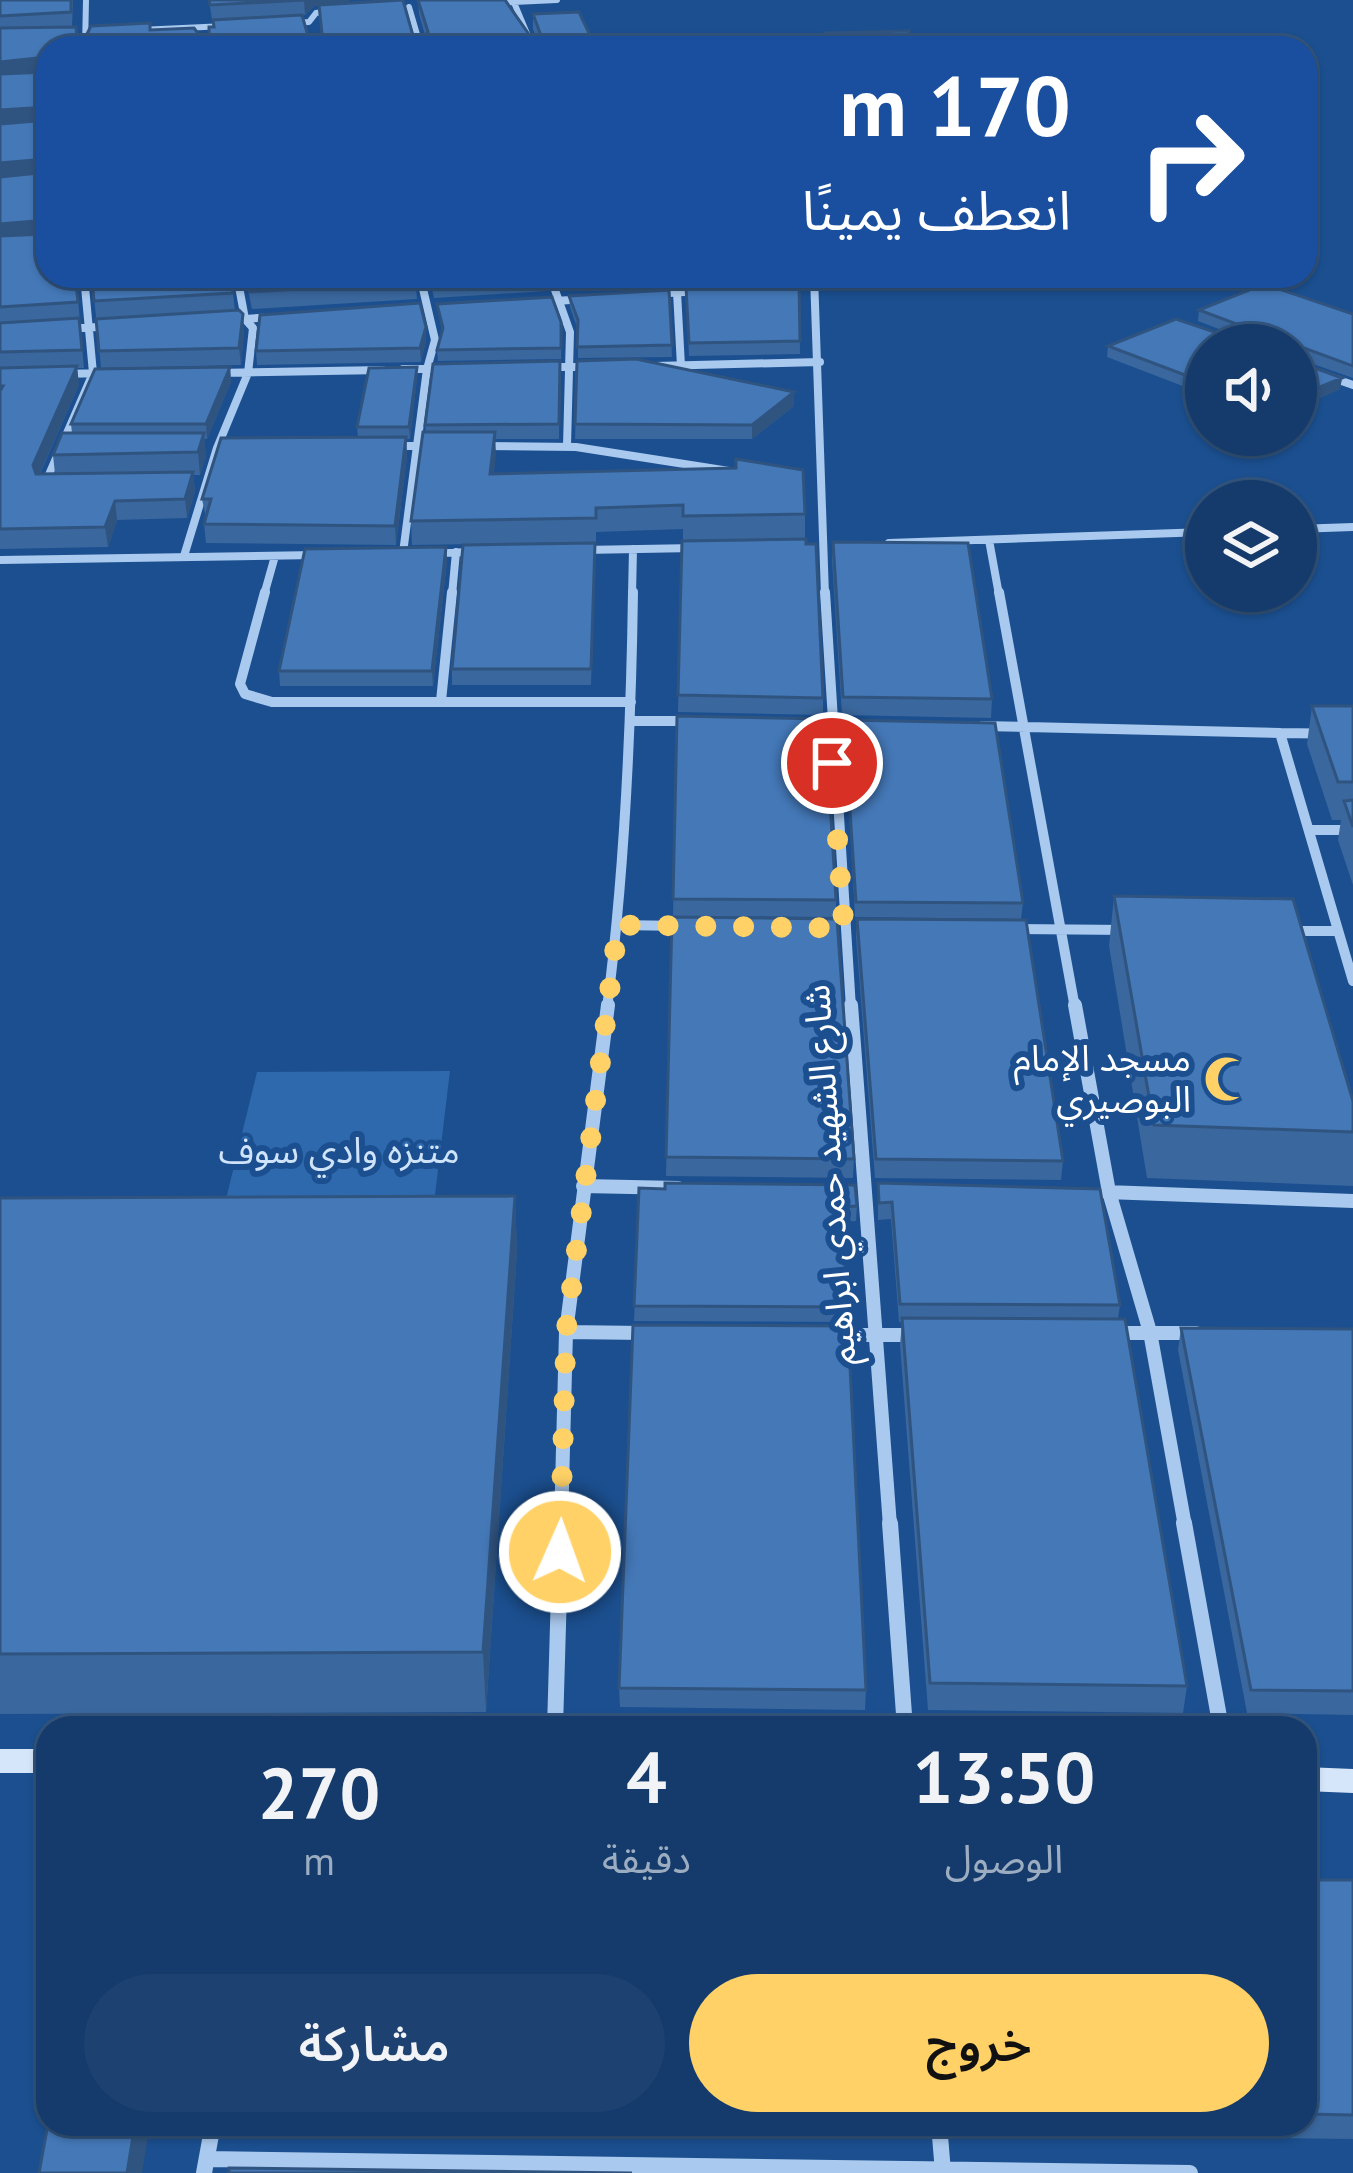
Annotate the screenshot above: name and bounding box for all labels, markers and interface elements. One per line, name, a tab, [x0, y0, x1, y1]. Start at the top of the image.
text: 170 m	[839, 50, 1071, 159]
icon: right	[1113, 84, 1269, 240]
text: انعطف يمينًا	[802, 175, 1071, 245]
map controls	[1185, 324, 1317, 612]
button: sound	[1185, 324, 1317, 456]
button: layers	[1185, 480, 1317, 612]
pin	[781, 712, 883, 814]
icon: arrive	[799, 730, 865, 796]
street label: شارع الشهيد حمدي ابراهيم	[792, 983, 871, 1367]
place label: مسجد الإمام البوصيري	[1013, 1034, 1191, 1127]
mosque icon: مسجد الإمام البوصيري	[1202, 1054, 1252, 1104]
park label: متنزه وادي سوف	[218, 1126, 460, 1178]
position arrow	[497, 1489, 623, 1615]
text: 4	[626, 1730, 667, 1823]
text: 13:50	[913, 1730, 1095, 1823]
text: 270	[258, 1746, 380, 1839]
text: دقيقة	[602, 1833, 691, 1884]
text: الوصول	[945, 1833, 1063, 1884]
text: m	[303, 1835, 335, 1886]
button: مشاركة	[84, 1974, 665, 2112]
button: خروج	[689, 1974, 1269, 2112]

